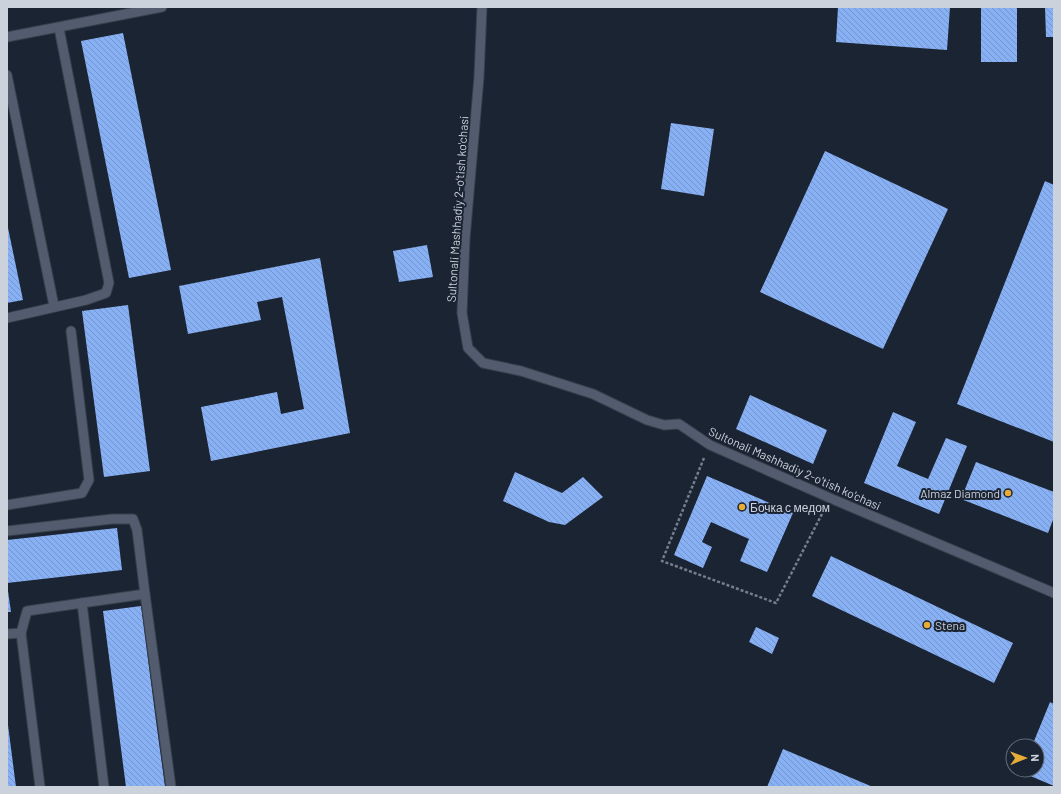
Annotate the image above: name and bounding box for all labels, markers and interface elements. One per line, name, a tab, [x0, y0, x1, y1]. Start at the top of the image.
street label: Sultonali Mashhadiy 2-o'tish ko'chasi	[443, 115, 471, 303]
street label: Sultonali Mashhadiy 2-o'tish ko'chasi	[707, 424, 883, 512]
place label: Almaz Diamond	[920, 486, 1000, 500]
marker: Almaz Diamond	[1003, 488, 1013, 498]
place label: Бочка с медом	[750, 500, 830, 515]
marker: Бочка с медом	[737, 502, 747, 512]
place label: Stena	[935, 618, 965, 632]
marker: Stena	[922, 620, 932, 630]
north arrow	[1005, 738, 1045, 778]
text: N	[1029, 754, 1042, 762]

